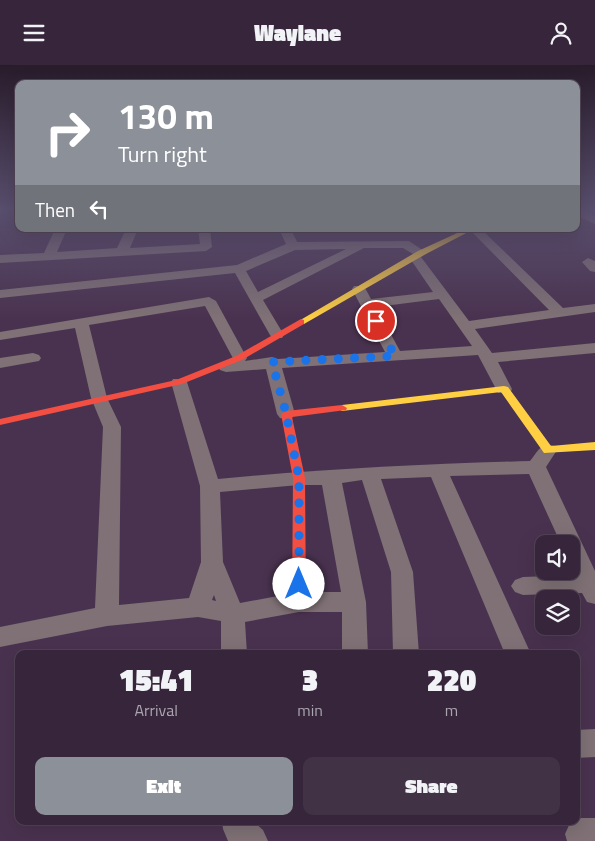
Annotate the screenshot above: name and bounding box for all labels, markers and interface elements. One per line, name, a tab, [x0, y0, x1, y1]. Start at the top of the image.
text: Waylane	[254, 16, 341, 50]
icon: menu	[20, 19, 48, 47]
icon: person	[547, 19, 575, 47]
text: 130 m	[118, 89, 214, 143]
icon: right	[35, 100, 100, 165]
text: Turn right	[118, 137, 207, 171]
text: Then	[35, 195, 75, 224]
icon: left	[85, 195, 113, 223]
pin	[355, 300, 397, 342]
icon: arrive	[362, 307, 390, 335]
map controls	[535, 535, 580, 635]
button: sound	[535, 535, 580, 580]
position arrow	[272, 557, 324, 609]
button: layers	[535, 590, 580, 635]
text: 15:41	[119, 657, 193, 703]
text: 3	[302, 657, 318, 703]
text: 220	[427, 657, 476, 703]
text: Arrival	[134, 698, 178, 722]
text: min	[297, 698, 323, 722]
text: m	[445, 698, 458, 722]
button: Exit	[35, 757, 293, 815]
button: Share	[303, 757, 560, 815]

